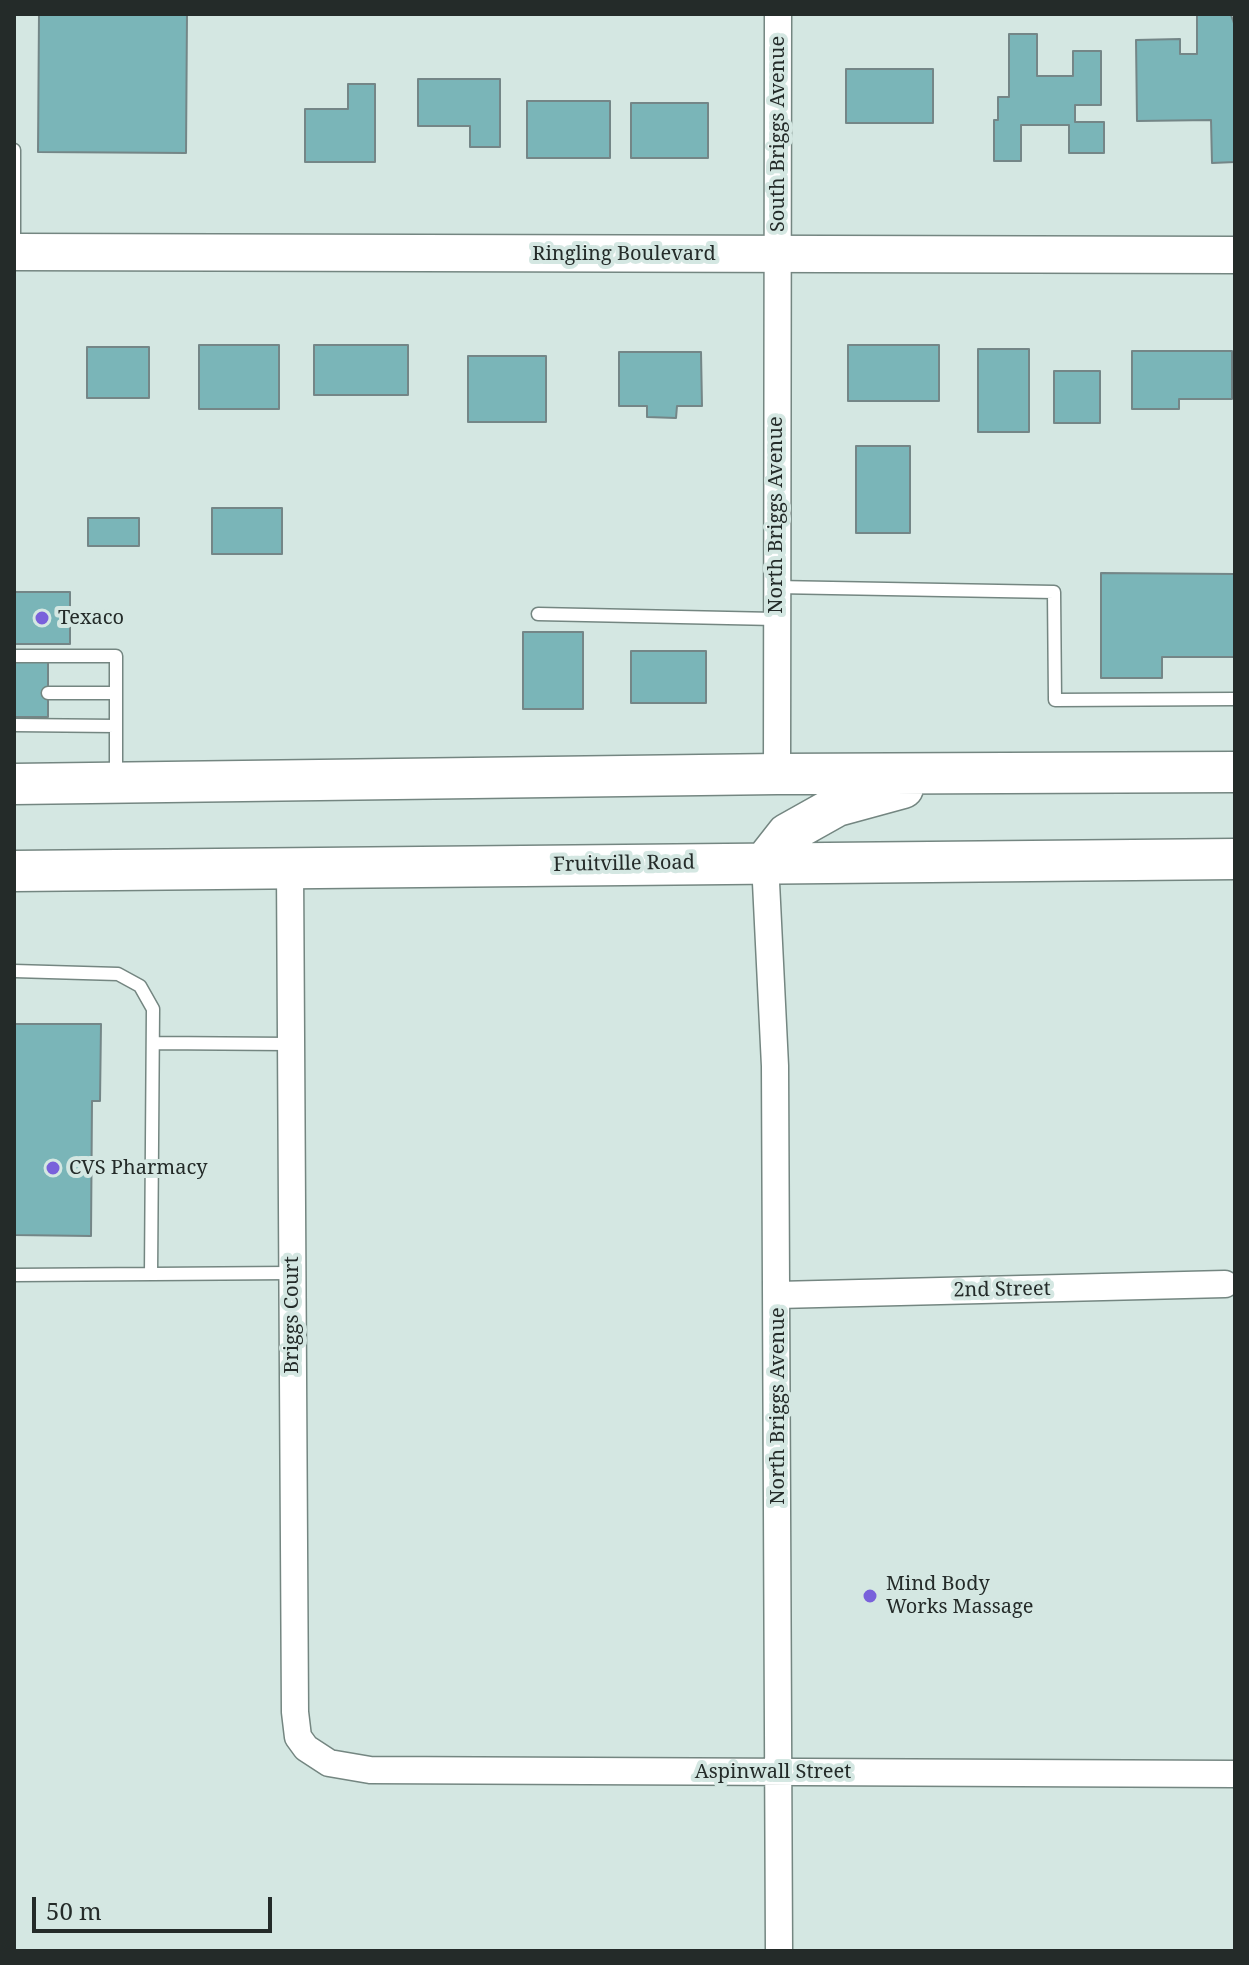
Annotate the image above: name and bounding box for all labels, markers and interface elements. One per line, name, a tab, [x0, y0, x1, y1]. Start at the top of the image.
street label: South Briggs Avenue	[766, 36, 790, 232]
street label: Ringling Boulevard	[532, 242, 716, 266]
street label: North Briggs Avenue	[764, 416, 788, 614]
place label: Texaco	[58, 606, 124, 630]
marker: Texaco	[33, 609, 51, 627]
street label: Fruitville Road	[553, 851, 695, 877]
place label: CVS Pharmacy	[69, 1156, 208, 1180]
marker: CVS Pharmacy	[44, 1159, 62, 1177]
street label: Briggs Court	[280, 1256, 304, 1374]
street label: 2nd Street	[953, 1277, 1051, 1303]
street label: North Briggs Avenue	[766, 1307, 790, 1505]
place label: Mind Body Works Massage	[886, 1572, 1033, 1619]
marker: Mind Body Works Massage	[861, 1587, 879, 1605]
street label: Aspinwall Street	[695, 1760, 851, 1784]
scale bar	[36, 1881, 276, 1931]
text: 50 m	[46, 1894, 102, 1927]

